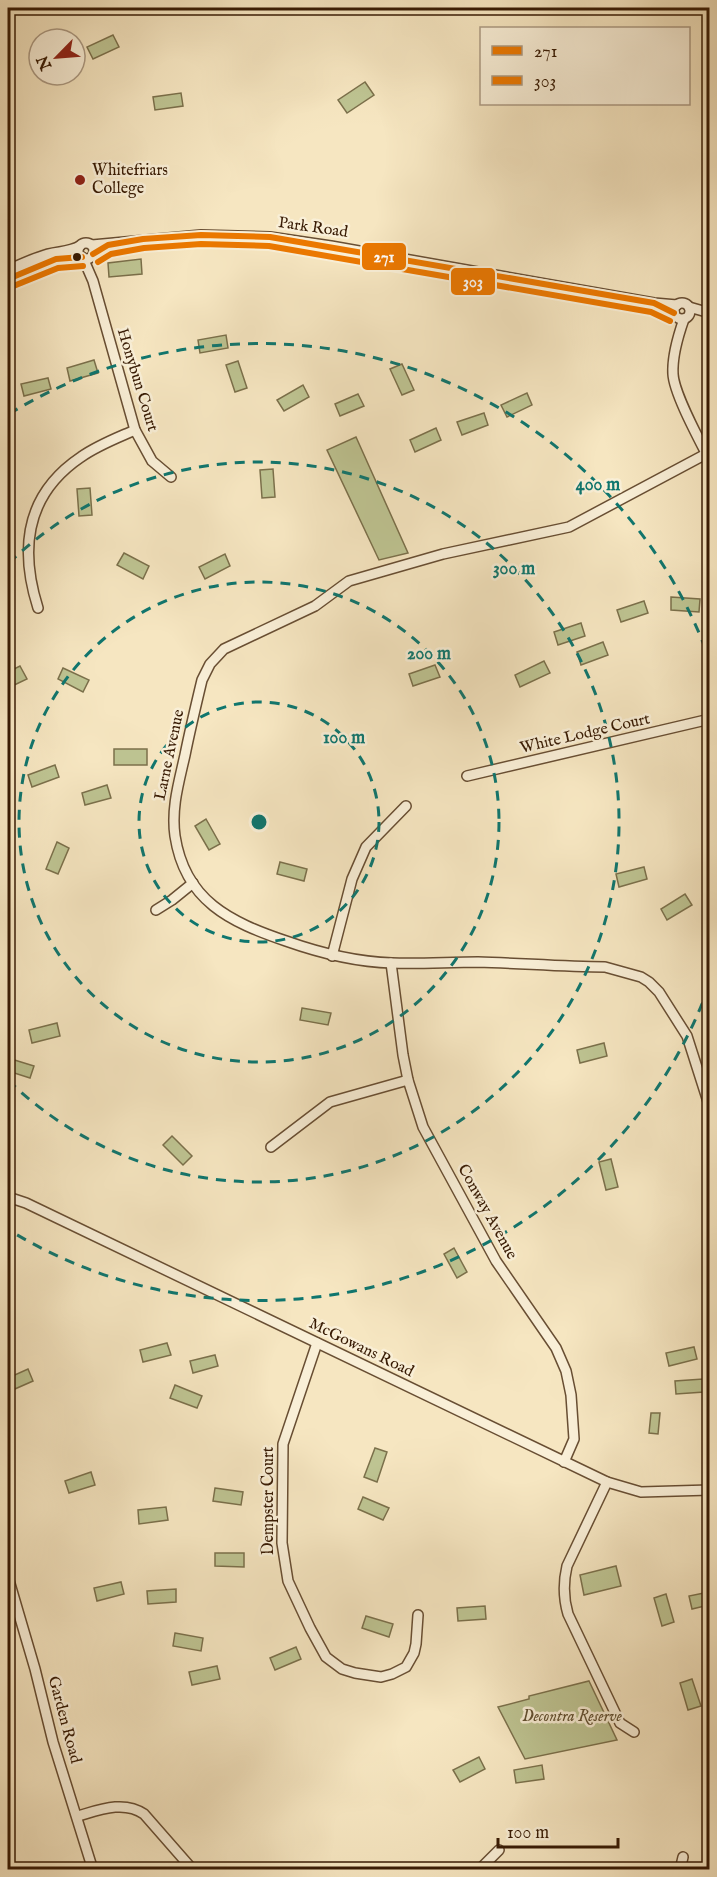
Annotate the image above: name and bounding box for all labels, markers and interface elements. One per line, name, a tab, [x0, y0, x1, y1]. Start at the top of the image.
north arrow	[27, 27, 87, 87]
legend	[480, 27, 690, 105]
text: 271	[534, 41, 557, 64]
text: N	[33, 52, 58, 74]
text: 303	[534, 71, 556, 94]
place label: Whitefriars College	[92, 161, 168, 199]
marker: Whitefriars College	[73, 173, 87, 187]
street label: Park Road	[277, 213, 350, 243]
line badge: 271	[361, 242, 407, 271]
text: 271	[374, 248, 394, 268]
unlabelled marker	[71, 251, 83, 263]
line badge: 303	[450, 267, 496, 296]
text: 303	[463, 273, 483, 293]
street label: Honybun Court	[112, 326, 162, 434]
text: 400 m	[576, 474, 620, 497]
text: 300 m	[493, 558, 535, 581]
text: 200 m	[407, 643, 451, 666]
street label: Larne Avenue	[151, 708, 189, 802]
street label: White Lodge Court	[518, 709, 652, 759]
text: 100 m	[323, 727, 365, 750]
centre of rings	[249, 812, 269, 832]
street label: Conway Avenue	[453, 1161, 521, 1263]
street label: McGowans Road	[305, 1314, 417, 1382]
street label: Dempster Court	[259, 1446, 279, 1555]
street label: Garden Road	[43, 1674, 85, 1766]
park label: Decontra Reserve	[522, 1707, 623, 1727]
scale bar	[498, 1811, 618, 1849]
text: 100 m	[507, 1822, 549, 1845]

